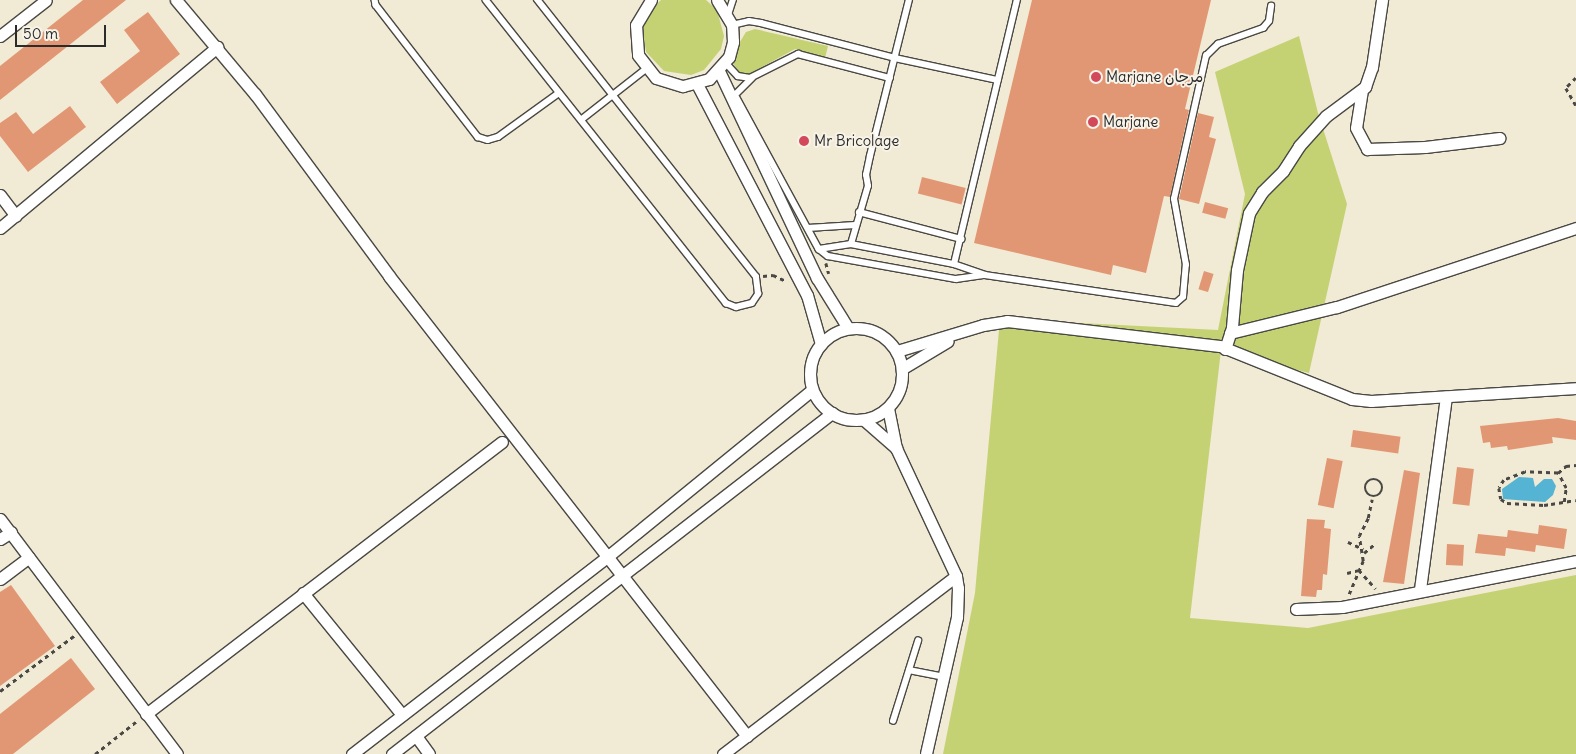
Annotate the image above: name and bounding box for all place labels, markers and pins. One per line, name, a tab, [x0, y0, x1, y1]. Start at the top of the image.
place label: Marjane مرجان	[1106, 68, 1203, 86]
marker: Marjane مرجان	[1090, 71, 1102, 83]
place label: Marjane	[1103, 113, 1158, 131]
marker: Marjane	[1087, 116, 1099, 128]
place label: Mr Bricolage	[814, 132, 899, 150]
marker: Mr Bricolage	[798, 135, 810, 147]

